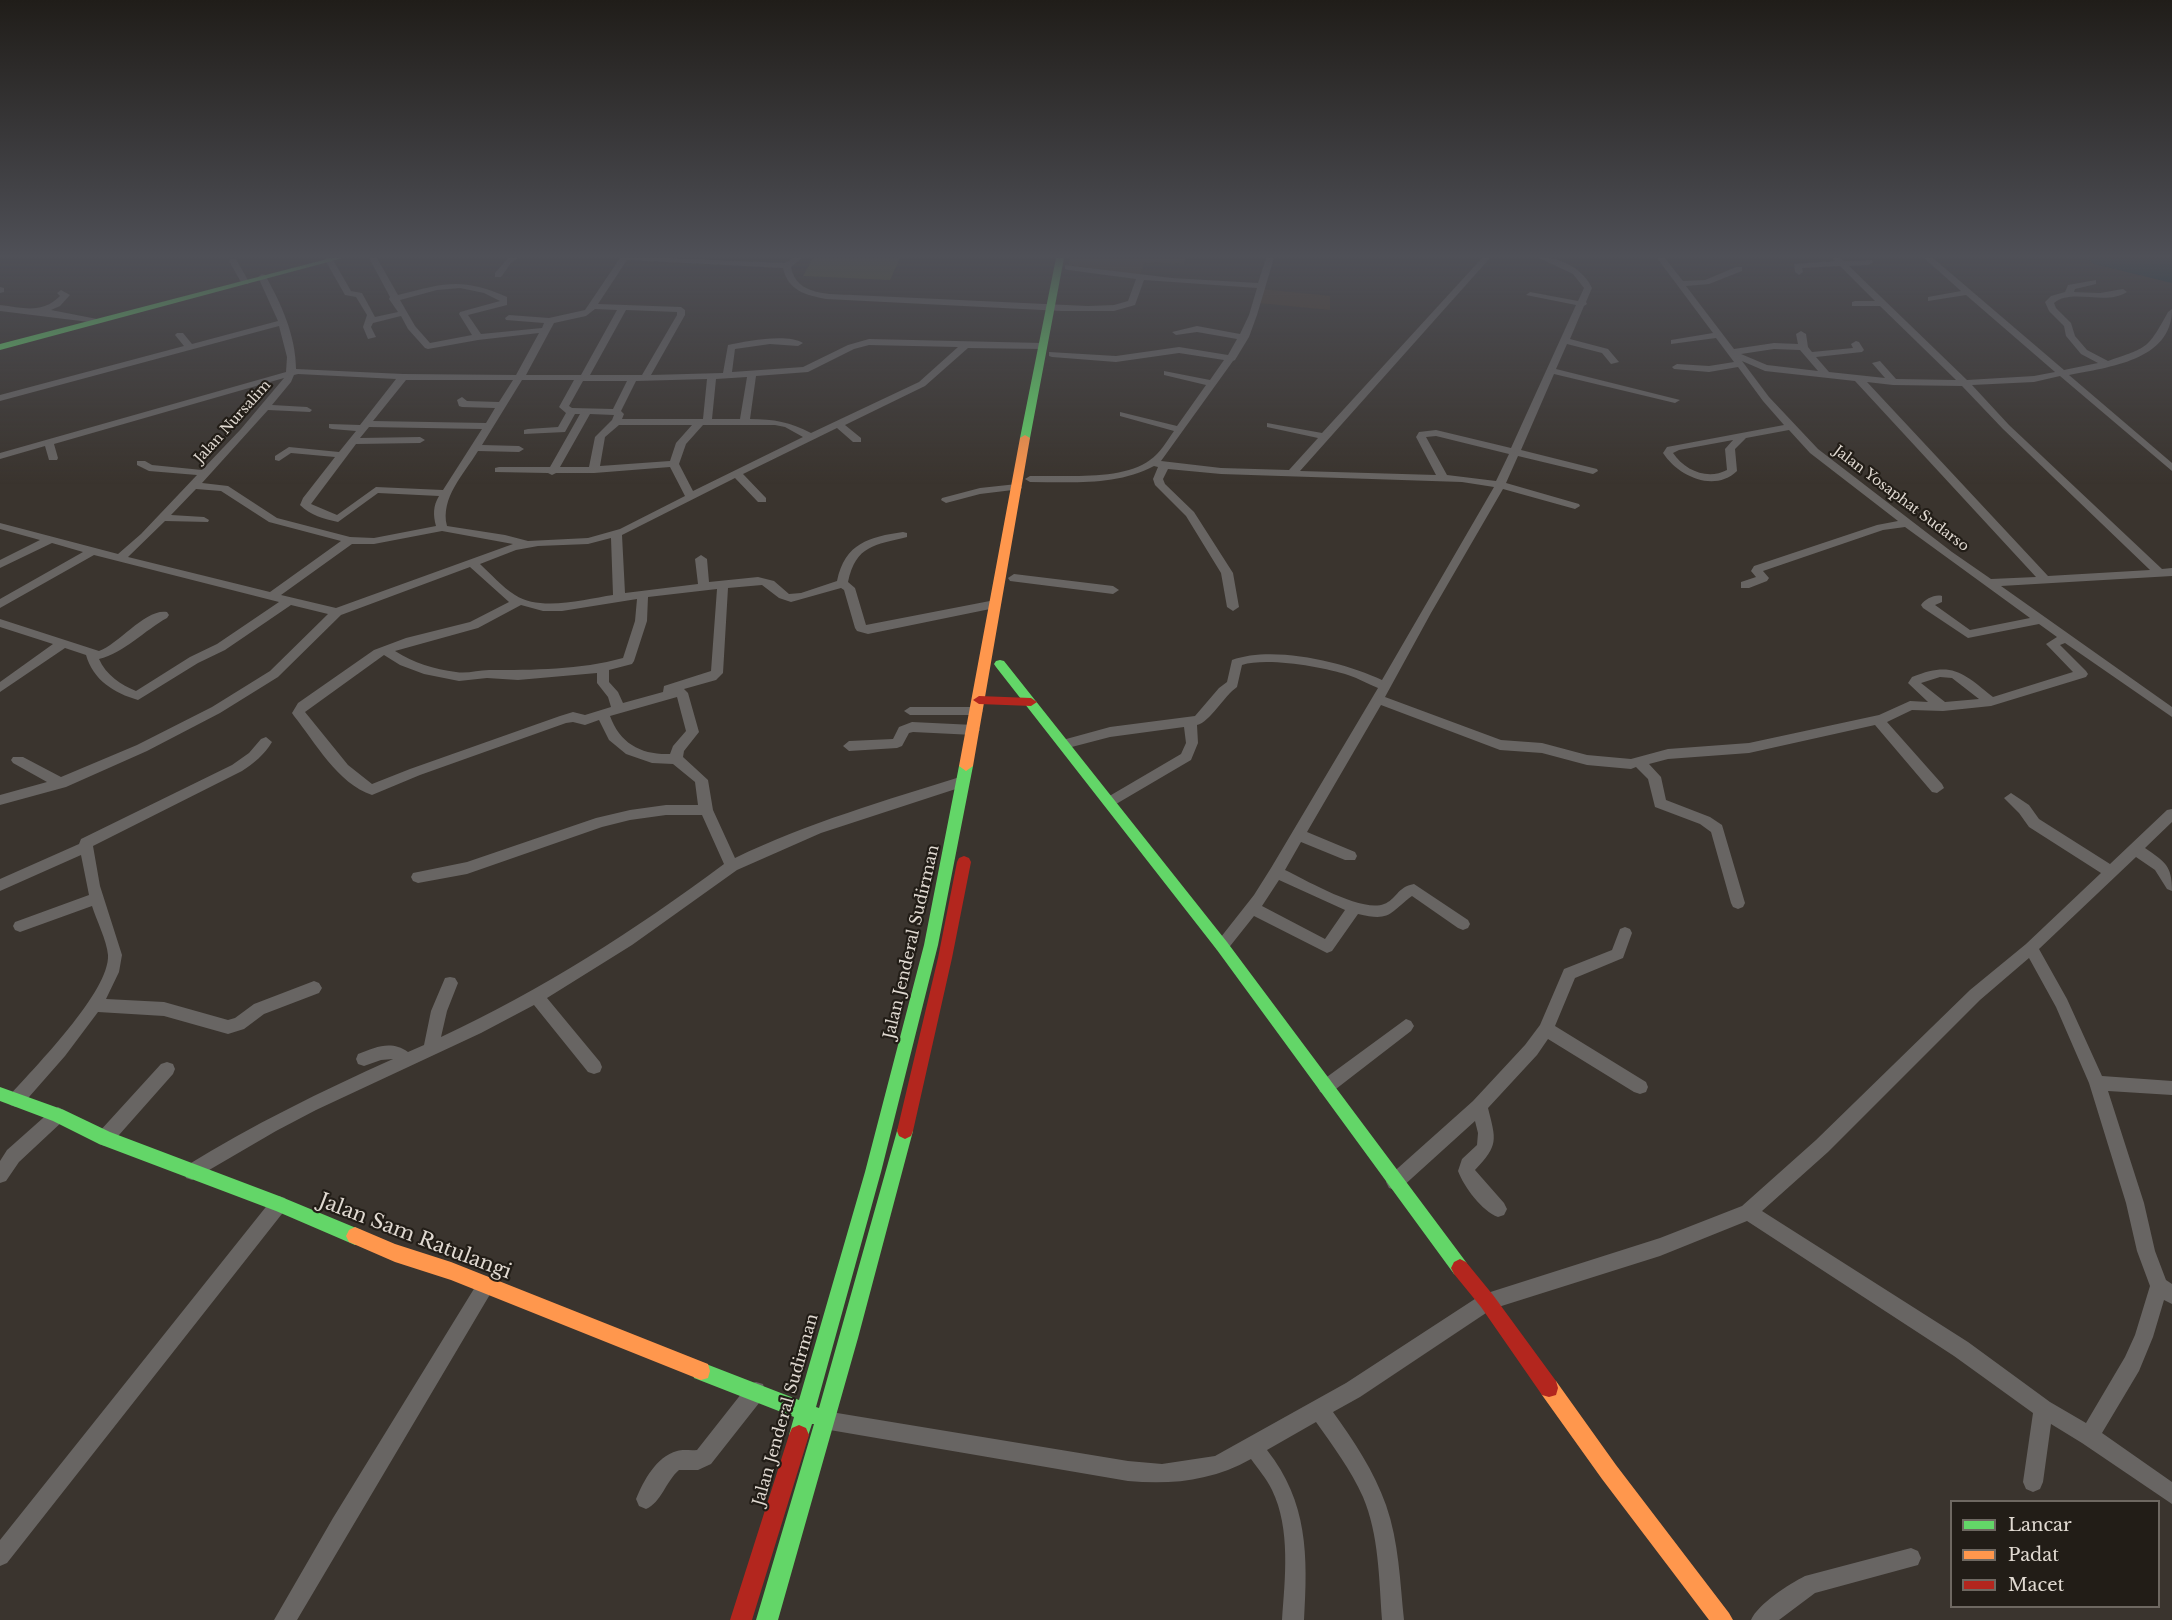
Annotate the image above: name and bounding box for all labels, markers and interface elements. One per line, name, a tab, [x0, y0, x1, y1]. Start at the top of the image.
street label: Jalan Nursalim	[191, 377, 275, 467]
street label: Jalan Yosaphat Sudarso	[1830, 443, 1972, 555]
street label: Jalan Jenderal Sudirman	[880, 843, 944, 1041]
street label: Jalan Sam Ratulangi	[315, 1189, 515, 1285]
street label: Jalan Jenderal Sudirman	[749, 1312, 823, 1508]
legend	[1950, 1500, 2160, 1608]
text: Lancar	[2008, 1514, 2072, 1536]
text: Padat	[2008, 1544, 2059, 1566]
text: Macet	[2008, 1574, 2064, 1596]

